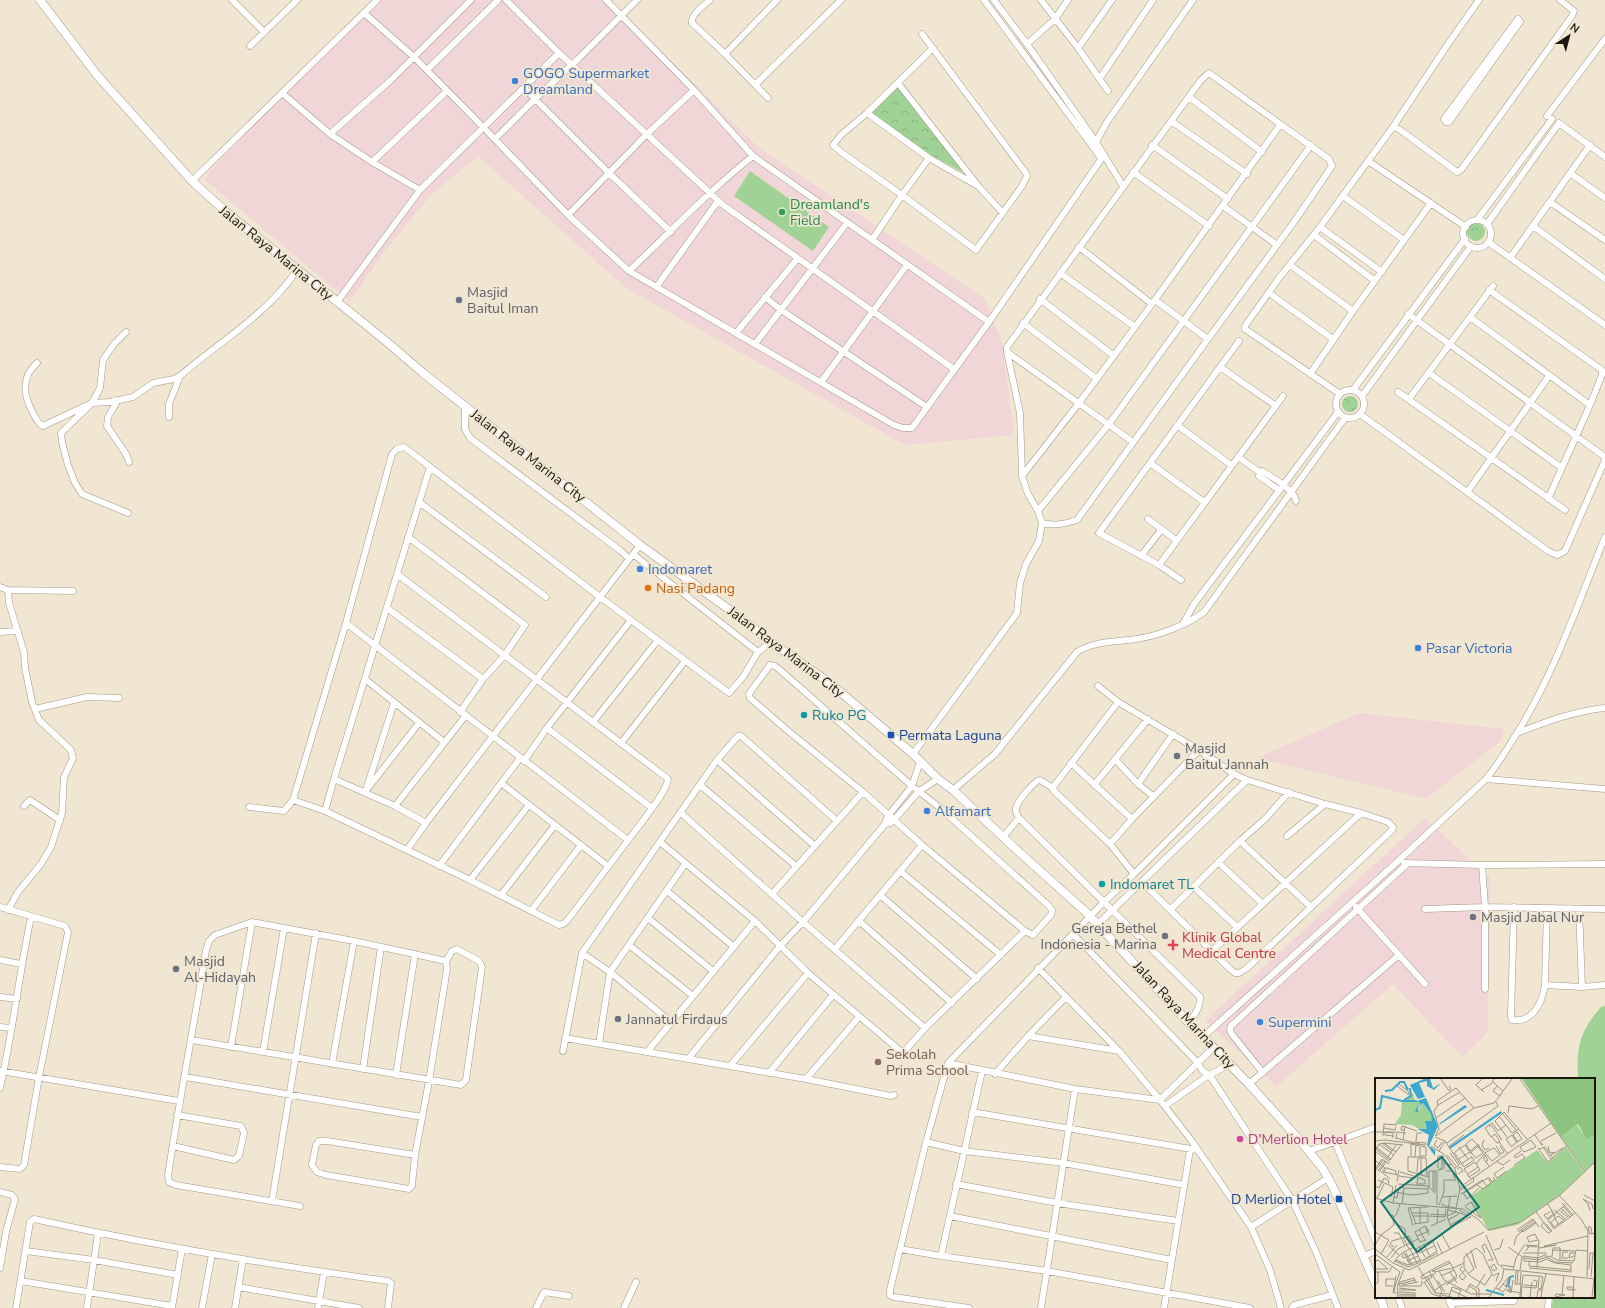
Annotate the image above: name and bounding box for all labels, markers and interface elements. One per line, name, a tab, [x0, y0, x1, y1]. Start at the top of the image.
north arrow	[1549, 16, 1589, 56]
text: N	[1567, 20, 1582, 37]
place label: GOGO Supermarket Dreamland	[523, 64, 649, 99]
marker: GOGO Supermarket Dreamland	[510, 76, 520, 86]
place label: Dreamland's Field	[790, 195, 870, 230]
street label: Jalan Raya Marina City	[214, 201, 338, 305]
marker: Dreamland's Field	[777, 207, 787, 217]
place label: Masjid Baitul Iman	[467, 283, 539, 318]
marker: Masjid Baitul Iman	[454, 295, 464, 305]
street label: Jalan Raya Marina City	[466, 404, 590, 507]
place label: Indomaret	[648, 560, 712, 579]
marker: Indomaret	[635, 564, 645, 574]
place label: Nasi Padang	[656, 579, 735, 598]
marker: Nasi Padang	[643, 583, 653, 593]
street label: Jalan Raya Marina City	[723, 601, 849, 703]
place label: Pasar Victoria	[1426, 639, 1512, 658]
marker: Pasar Victoria	[1413, 643, 1423, 653]
place label: Ruko PG	[812, 706, 866, 725]
marker: Ruko PG	[799, 710, 809, 720]
place label: Permata Laguna	[899, 726, 1002, 745]
marker: Permata Laguna	[886, 730, 896, 740]
place label: Masjid Baitul Jannah	[1185, 739, 1269, 774]
marker: Masjid Baitul Jannah	[1172, 751, 1182, 761]
place label: Alfamart	[935, 802, 991, 821]
marker: Alfamart	[922, 806, 932, 816]
place label: Indomaret TL	[1110, 875, 1194, 894]
marker: Indomaret TL	[1097, 879, 1107, 889]
place label: Masjid Jabal Nur	[1481, 908, 1584, 927]
marker: Masjid Jabal Nur	[1468, 912, 1478, 922]
place label: Gereja Bethel Indonesia - Marina	[1041, 919, 1158, 954]
place label: Klinik Global Medical Centre	[1182, 928, 1276, 963]
marker: Gereja Bethel Indonesia - Marina	[1160, 931, 1170, 941]
marker: Klinik Global Medical Centre	[1167, 939, 1179, 951]
place label: Masjid Al-Hidayah	[184, 952, 256, 987]
street label: Jalan Raya Marina City	[1128, 956, 1240, 1074]
marker: Masjid Al-Hidayah	[171, 964, 181, 974]
place label: Jannatul Firdaus	[625, 1010, 728, 1029]
place label: Supermini	[1268, 1013, 1332, 1032]
marker: Jannatul Firdaus	[613, 1014, 623, 1024]
marker: Supermini	[1255, 1017, 1265, 1027]
place label: Sekolah Prima School	[886, 1045, 970, 1080]
marker: Sekolah Prima School	[873, 1057, 883, 1067]
inset map	[1375, 1078, 1595, 1298]
place label: D'Merlion Hotel	[1248, 1130, 1348, 1149]
marker: D'Merlion Hotel	[1235, 1134, 1245, 1144]
place label: D Merlion Hotel	[1231, 1190, 1332, 1209]
marker: D Merlion Hotel	[1334, 1194, 1344, 1204]

